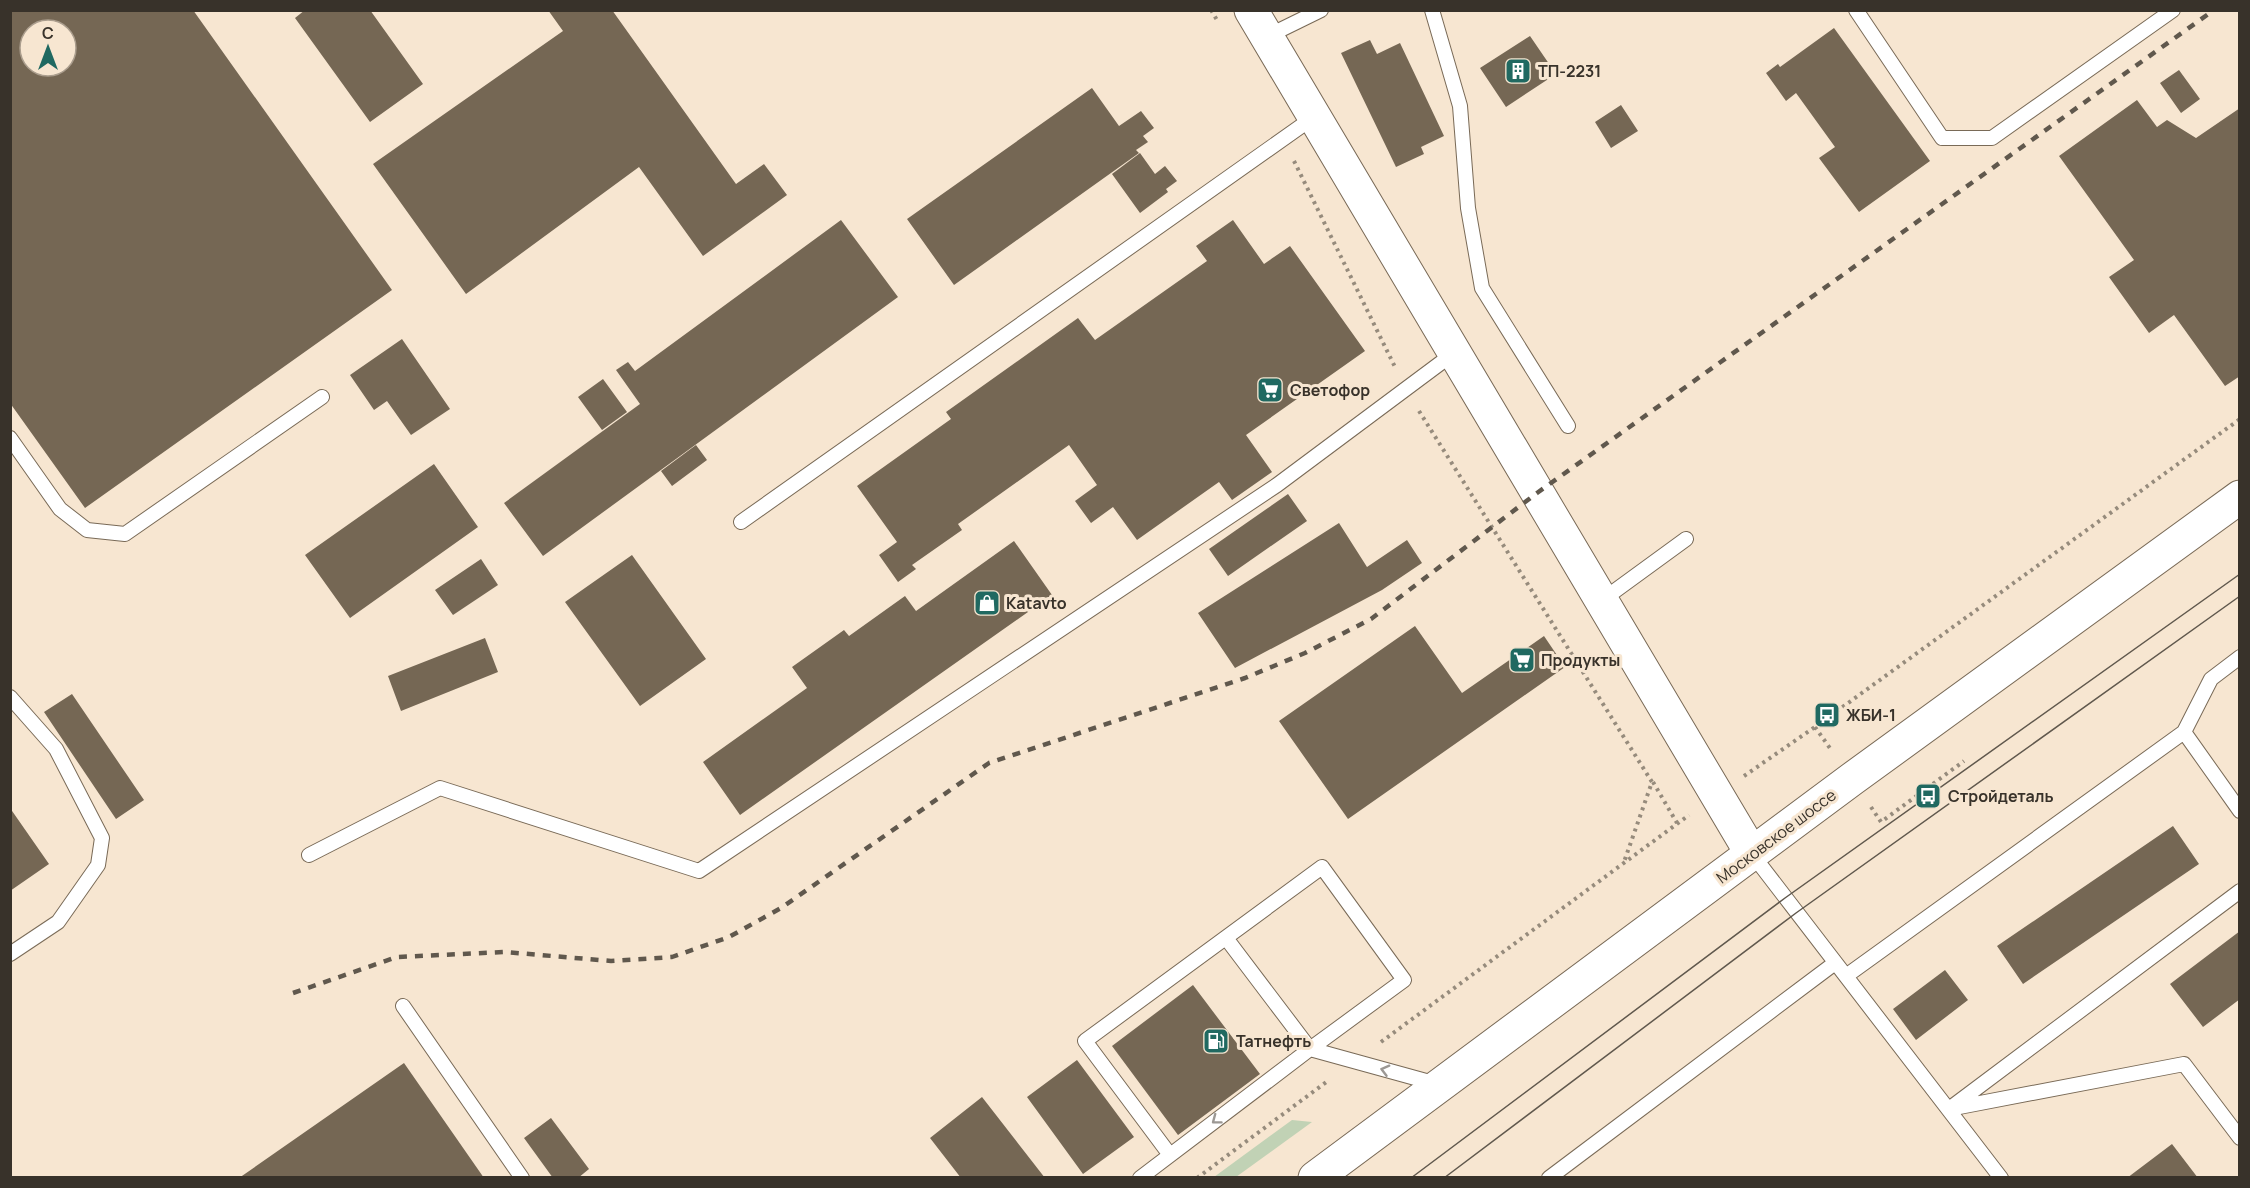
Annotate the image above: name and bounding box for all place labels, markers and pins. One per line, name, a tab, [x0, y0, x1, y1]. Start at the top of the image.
building icon: ТП-2231	[1503, 56, 1533, 86]
place label: ТП-2231	[1538, 60, 1601, 82]
supermarket icon: Светофор	[1255, 375, 1285, 405]
place label: Светофор	[1290, 379, 1370, 401]
shop icon: Katavto	[972, 588, 1002, 618]
place label: Katavto	[1006, 592, 1067, 614]
supermarket icon: Продукты	[1507, 645, 1537, 675]
place label: Продукты	[1541, 649, 1620, 671]
bus stop icon: ЖБИ-1	[1812, 700, 1842, 730]
place label: ЖБИ-1	[1846, 704, 1896, 726]
bus stop icon: Стройдеталь	[1913, 781, 1943, 811]
place label: Стройдеталь	[1948, 785, 2054, 807]
fuel station icon: Татнефть	[1201, 1026, 1231, 1056]
place label: Татнефть	[1236, 1030, 1311, 1052]

